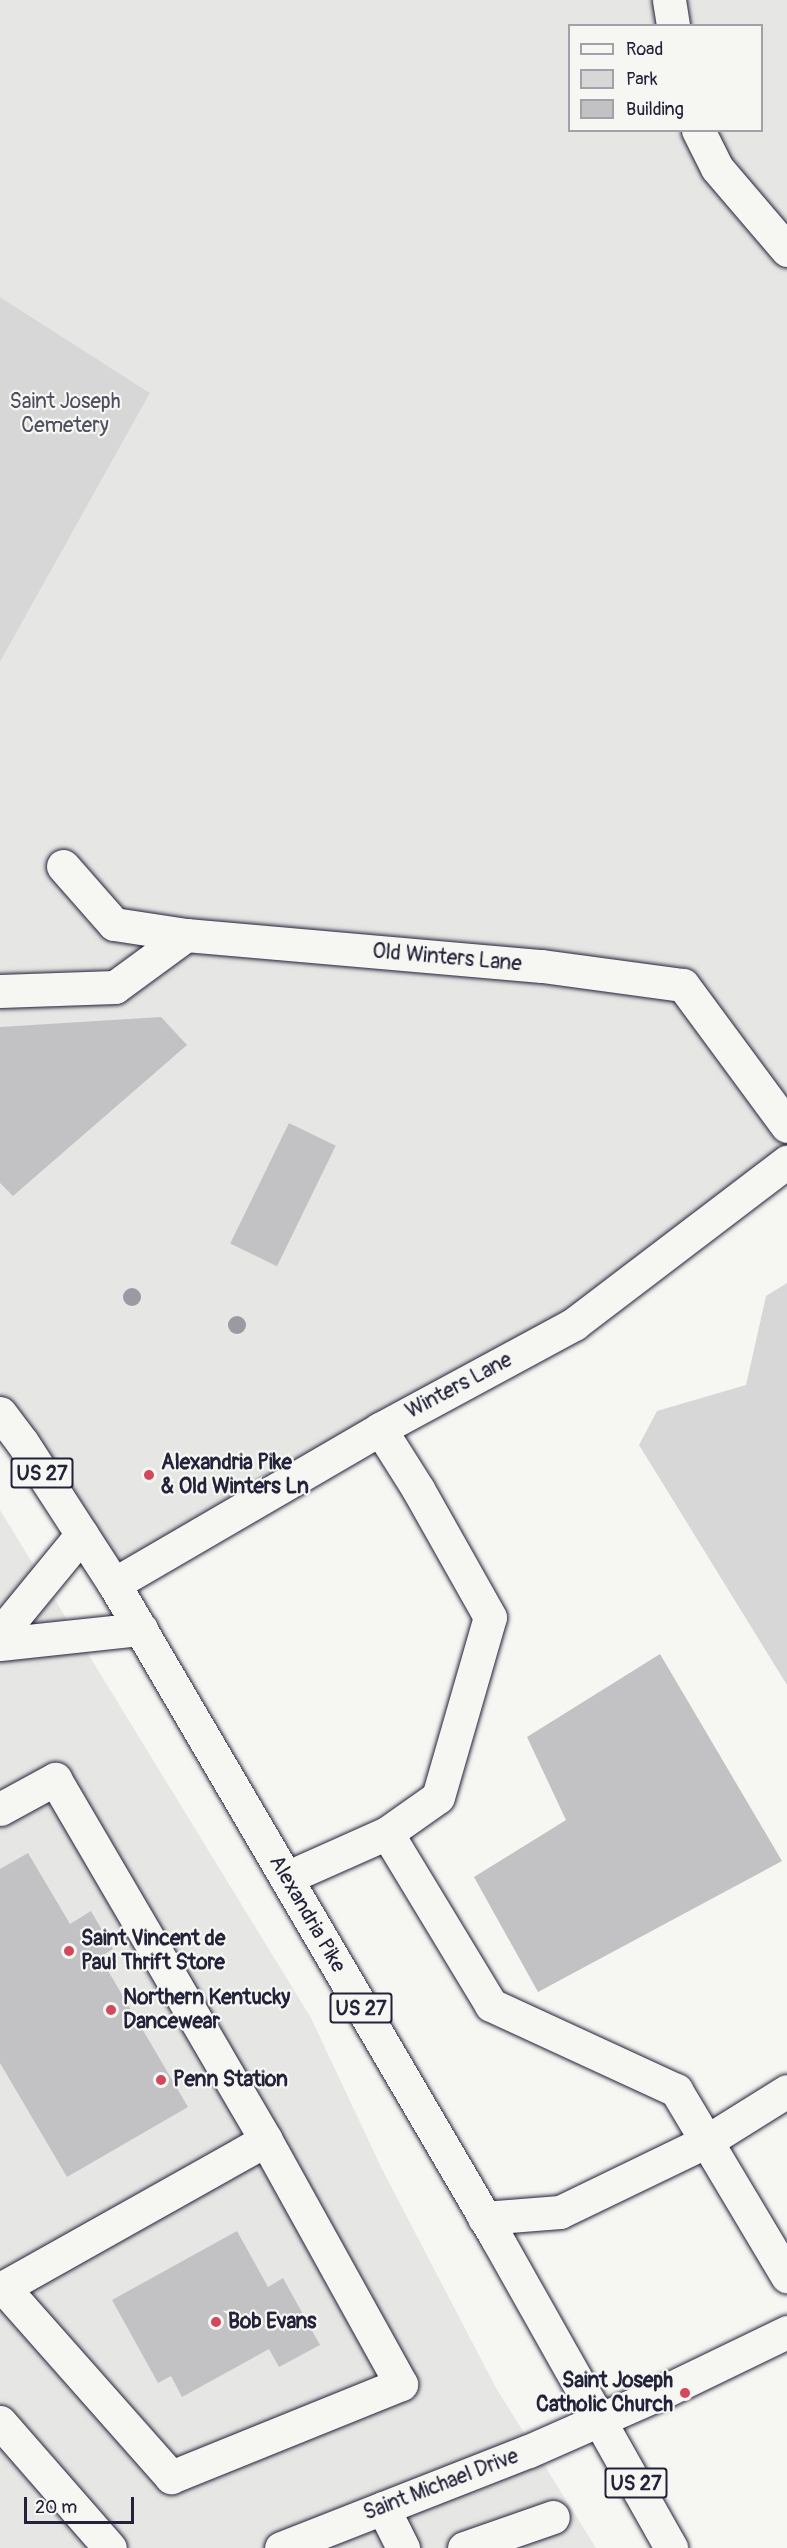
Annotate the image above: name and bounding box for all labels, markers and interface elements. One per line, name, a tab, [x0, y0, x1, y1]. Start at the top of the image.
legend	[568, 24, 763, 132]
text: Road	[626, 38, 663, 61]
text: Park	[626, 68, 658, 91]
text: Building	[626, 98, 684, 121]
park label: Saint Joseph Cemetery	[9, 389, 121, 439]
street label: Old Winters Lane	[371, 939, 523, 977]
street label: Winters Lane	[402, 1348, 516, 1424]
place label: Alexandria Pike & Old Winters Ln	[161, 1450, 309, 1500]
road number: US 27	[10, 1456, 74, 1490]
marker: Alexandria Pike & Old Winters Ln	[142, 1468, 156, 1482]
street label: Alexandria Pike	[263, 1851, 351, 1977]
place label: Saint Vincent de Paul Thrift Store	[81, 1926, 225, 1976]
marker: Saint Vincent de Paul Thrift Store	[62, 1944, 76, 1958]
place label: Northern Kentucky Dancewear	[123, 1985, 290, 2035]
road number: US 27	[330, 1991, 392, 2025]
marker: Northern Kentucky Dancewear	[104, 2003, 118, 2017]
place label: Penn Station	[173, 2067, 288, 2093]
marker: Penn Station	[154, 2073, 168, 2087]
place label: Bob Evans	[228, 2309, 316, 2335]
marker: Bob Evans	[209, 2315, 223, 2329]
place label: Saint Joseph Catholic Church	[536, 2368, 673, 2418]
marker: Saint Joseph Catholic Church	[678, 2386, 692, 2400]
street label: Saint Michael Drive	[360, 2444, 522, 2526]
road number: US 27	[604, 2466, 668, 2500]
scale bar	[27, 2485, 136, 2523]
text: 20 m	[35, 2496, 77, 2519]

